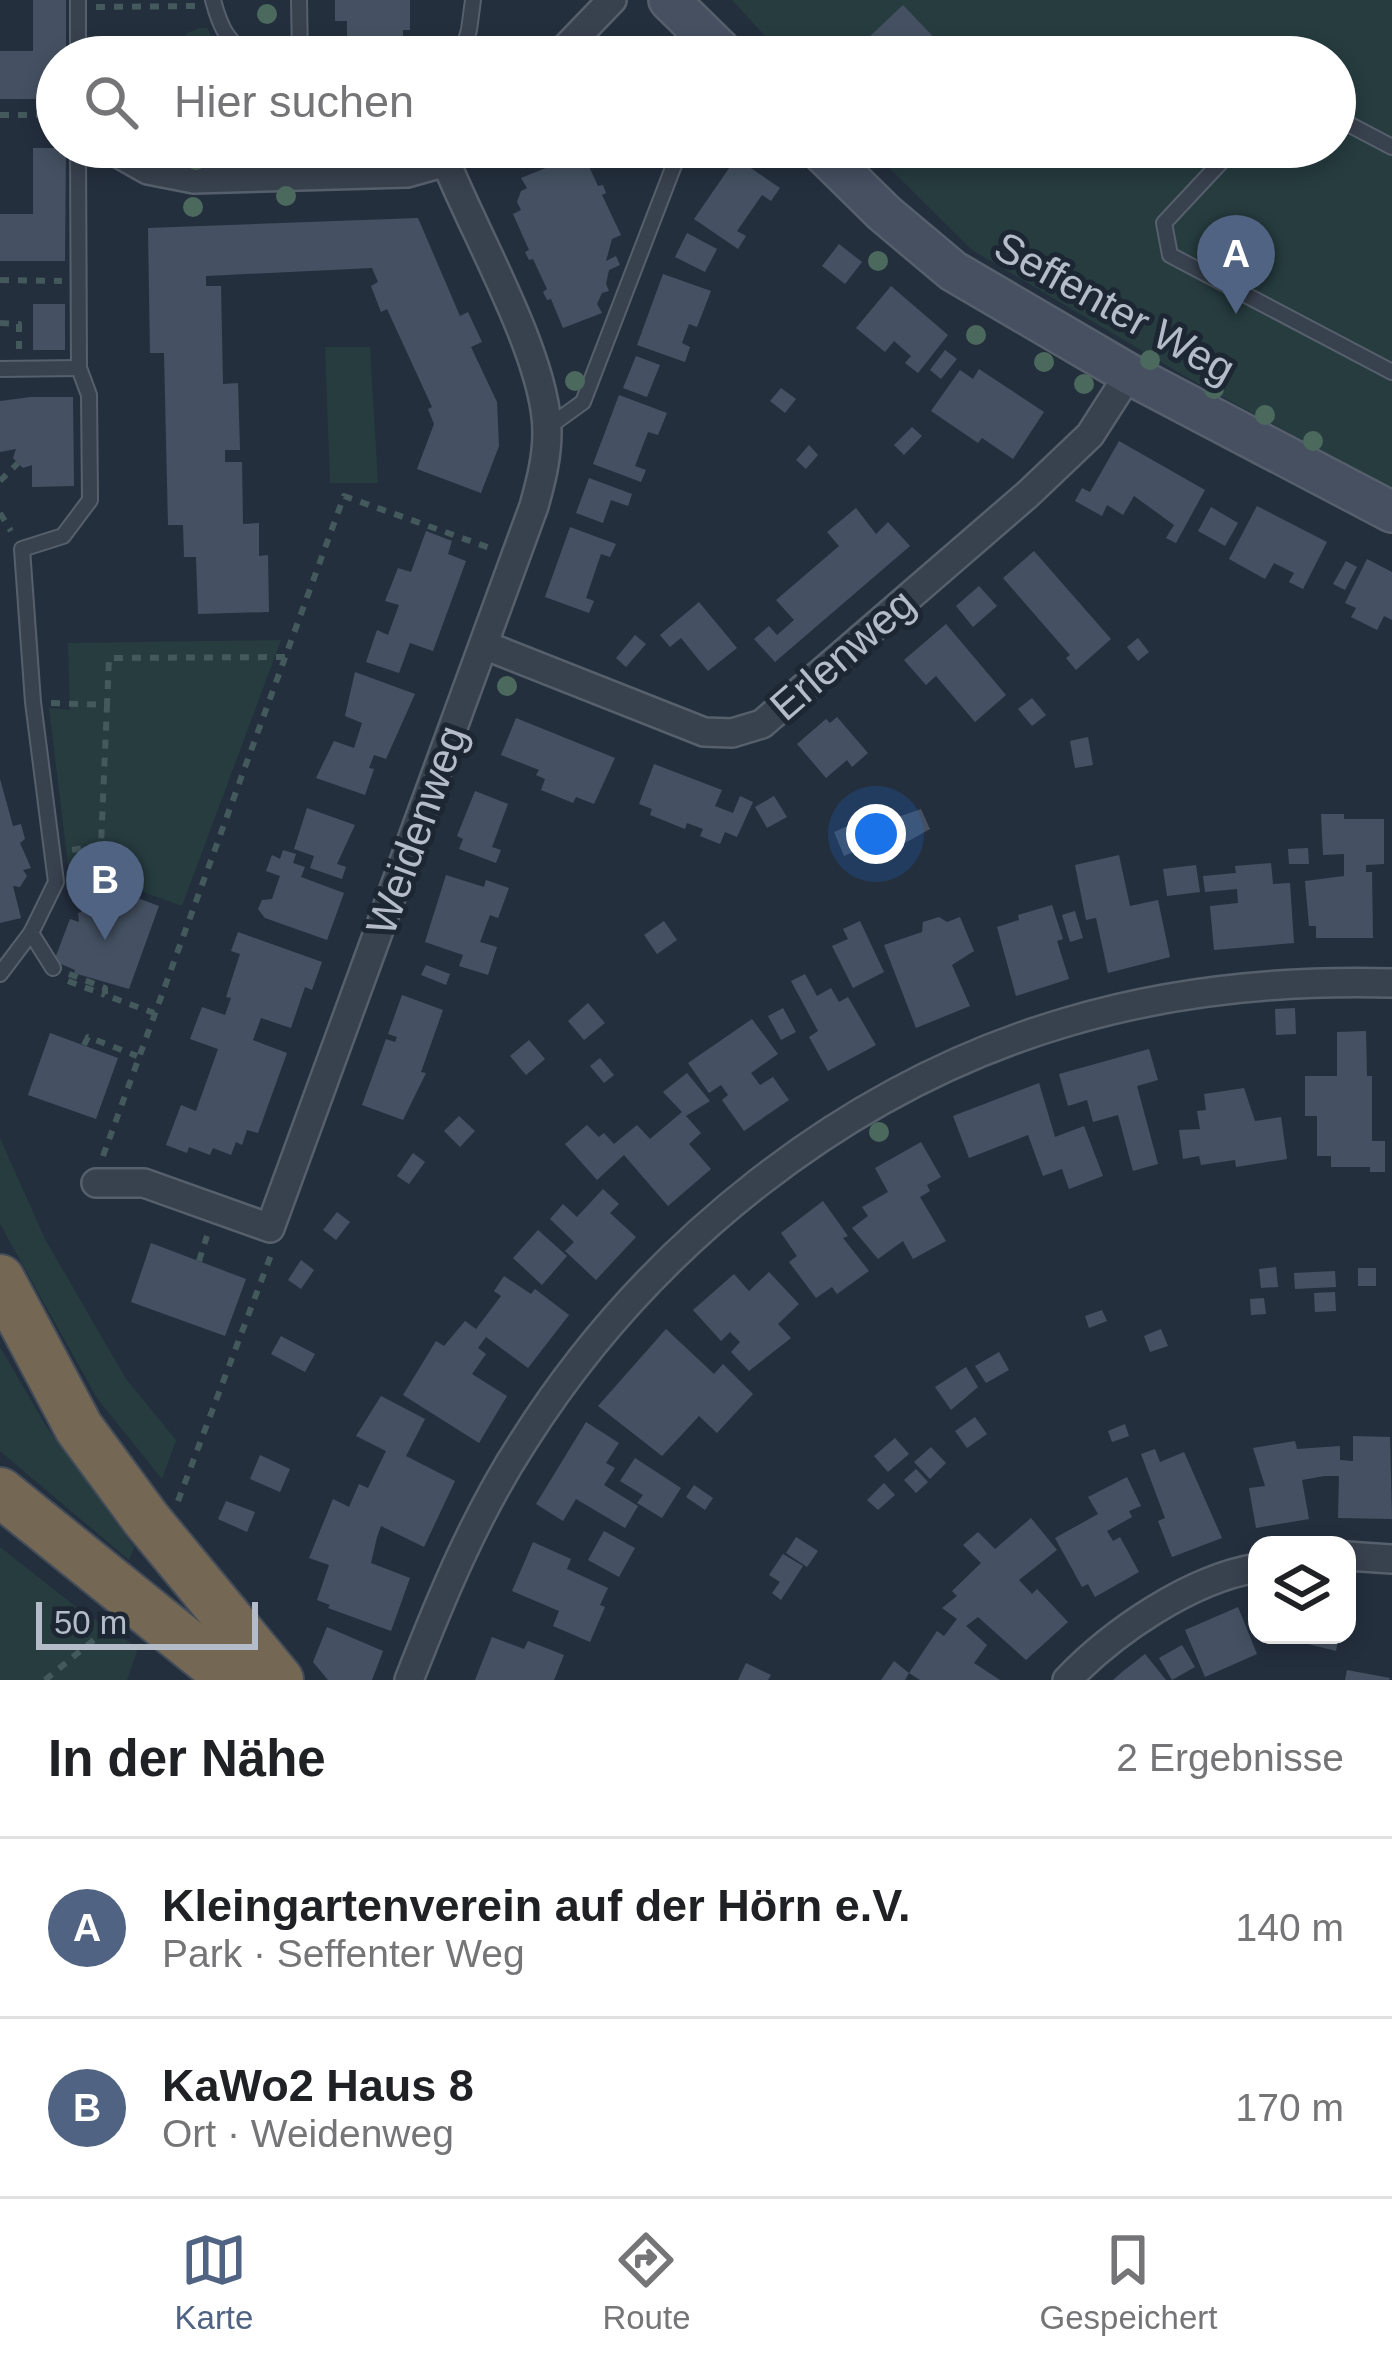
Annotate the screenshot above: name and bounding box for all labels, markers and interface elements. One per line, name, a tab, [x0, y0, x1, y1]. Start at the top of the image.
search box	[36, 36, 1356, 168]
icon: search	[78, 69, 144, 135]
text: Hier suchen	[174, 76, 414, 127]
pin: A	[1197, 215, 1275, 314]
street label: Seffenter Weg	[987, 222, 1243, 393]
street label: Erlenweg	[761, 579, 924, 730]
street label: Weidenweg	[357, 719, 476, 941]
your location	[846, 804, 906, 864]
pin: B	[66, 841, 144, 940]
map controls	[1248, 1536, 1356, 1644]
button: layers	[1248, 1536, 1356, 1644]
scale bar	[36, 1596, 258, 1649]
text: 50 m	[54, 1604, 127, 1641]
text: In der Nähe	[48, 1730, 326, 1787]
text: 2 Ergebnisse	[1116, 1736, 1344, 1779]
text: Kleingartenverein auf der Hörn e.V.	[162, 1880, 911, 1931]
text: A	[73, 1906, 101, 1949]
text: 140 m	[1236, 1906, 1344, 1949]
text: Park · Seffenter Weg	[162, 1932, 525, 1975]
text: KaWo2 Haus 8	[162, 2060, 474, 2111]
text: B	[73, 2086, 101, 2129]
text: 170 m	[1236, 2086, 1344, 2129]
text: Ort · Weidenweg	[162, 2112, 454, 2155]
tab: Karte	[175, 2227, 253, 2337]
tab: Route	[602, 2227, 690, 2337]
tab: Gespeichert	[1040, 2227, 1217, 2337]

